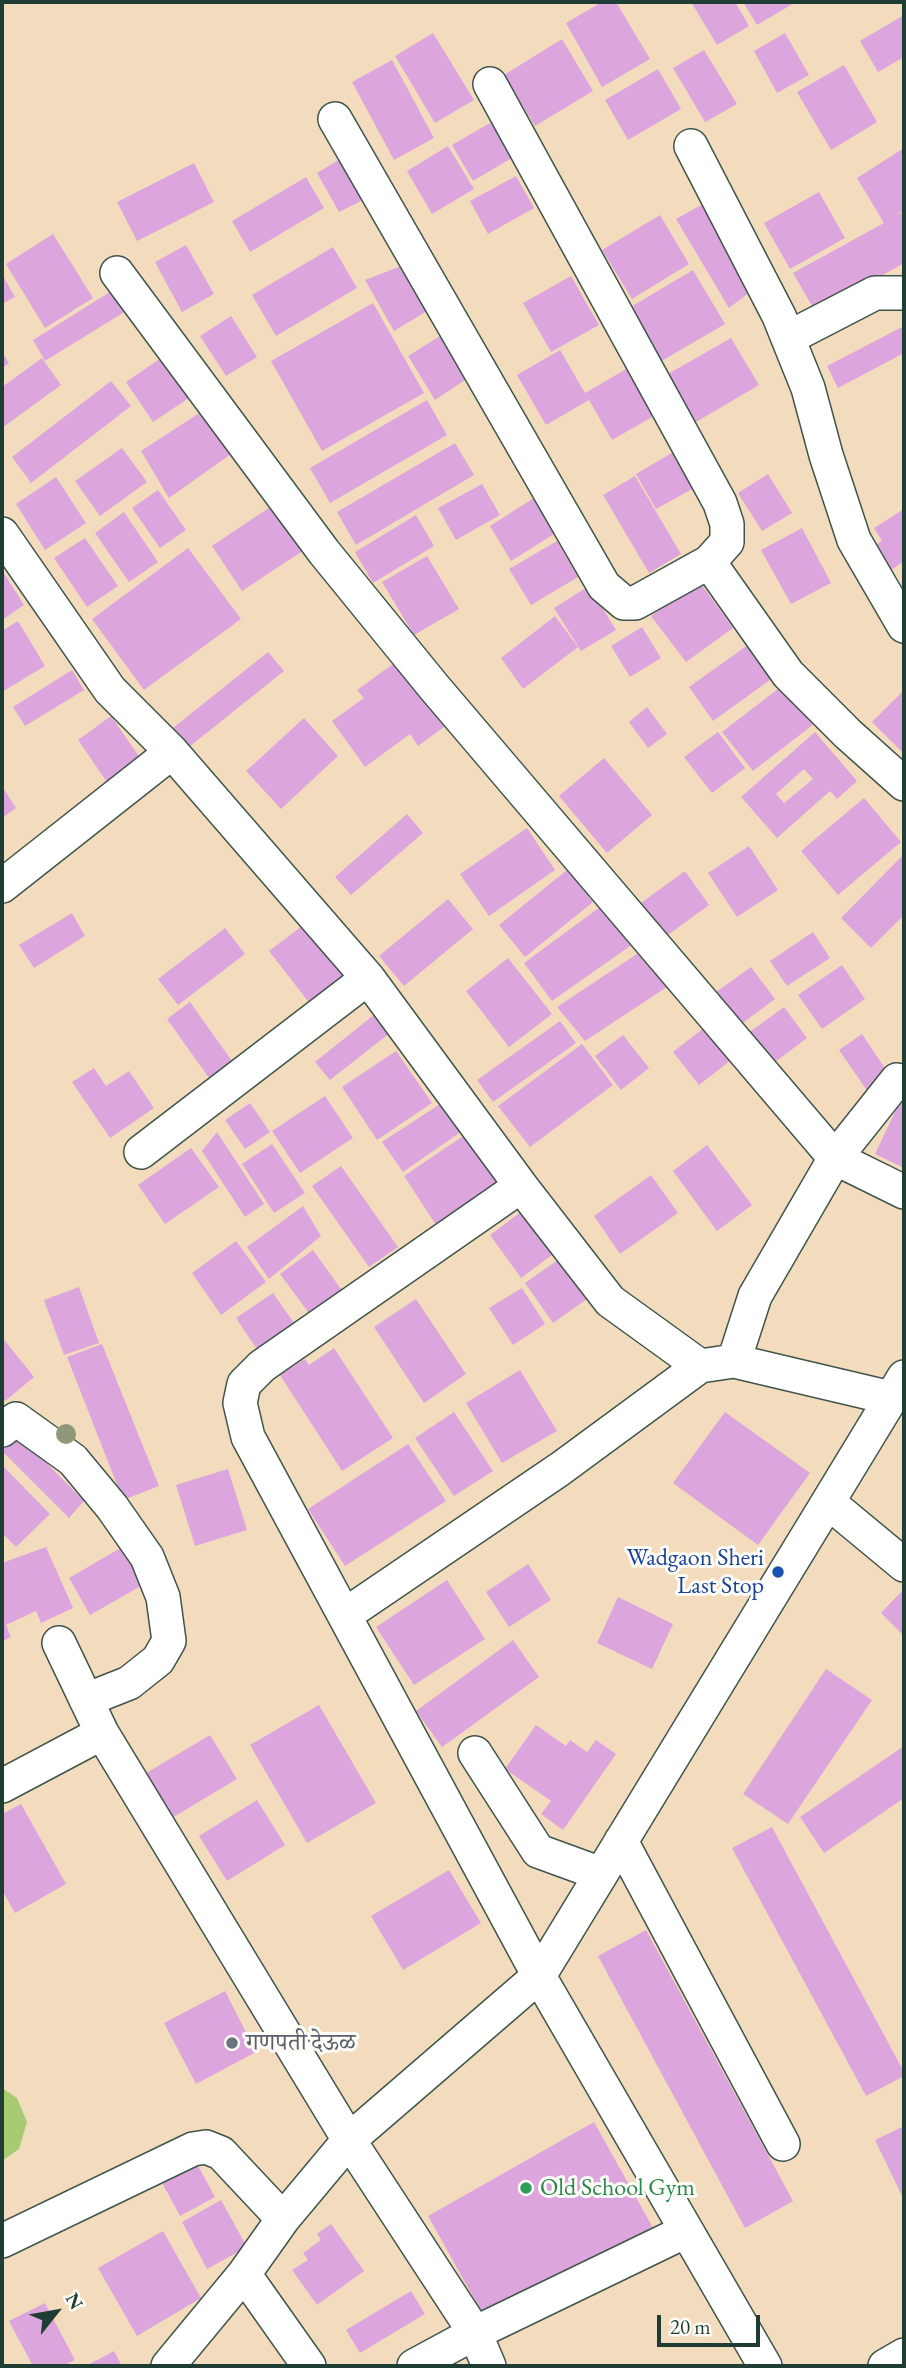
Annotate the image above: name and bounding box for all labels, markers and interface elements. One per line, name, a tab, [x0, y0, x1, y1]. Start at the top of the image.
place label: Wadgaon Sheri Last Stop	[627, 1544, 764, 1600]
marker: Wadgaon Sheri Last Stop	[770, 1564, 786, 1580]
place label: गणपती देऊळ	[246, 2029, 356, 2057]
marker: गणपती देऊळ	[224, 2035, 240, 2051]
place label: Old School Gym	[540, 2174, 695, 2202]
marker: Old School Gym	[518, 2180, 534, 2196]
north arrow	[21, 2277, 91, 2347]
text: N	[60, 2288, 89, 2314]
scale bar	[661, 2302, 764, 2346]
text: 20 m	[670, 2313, 711, 2340]

